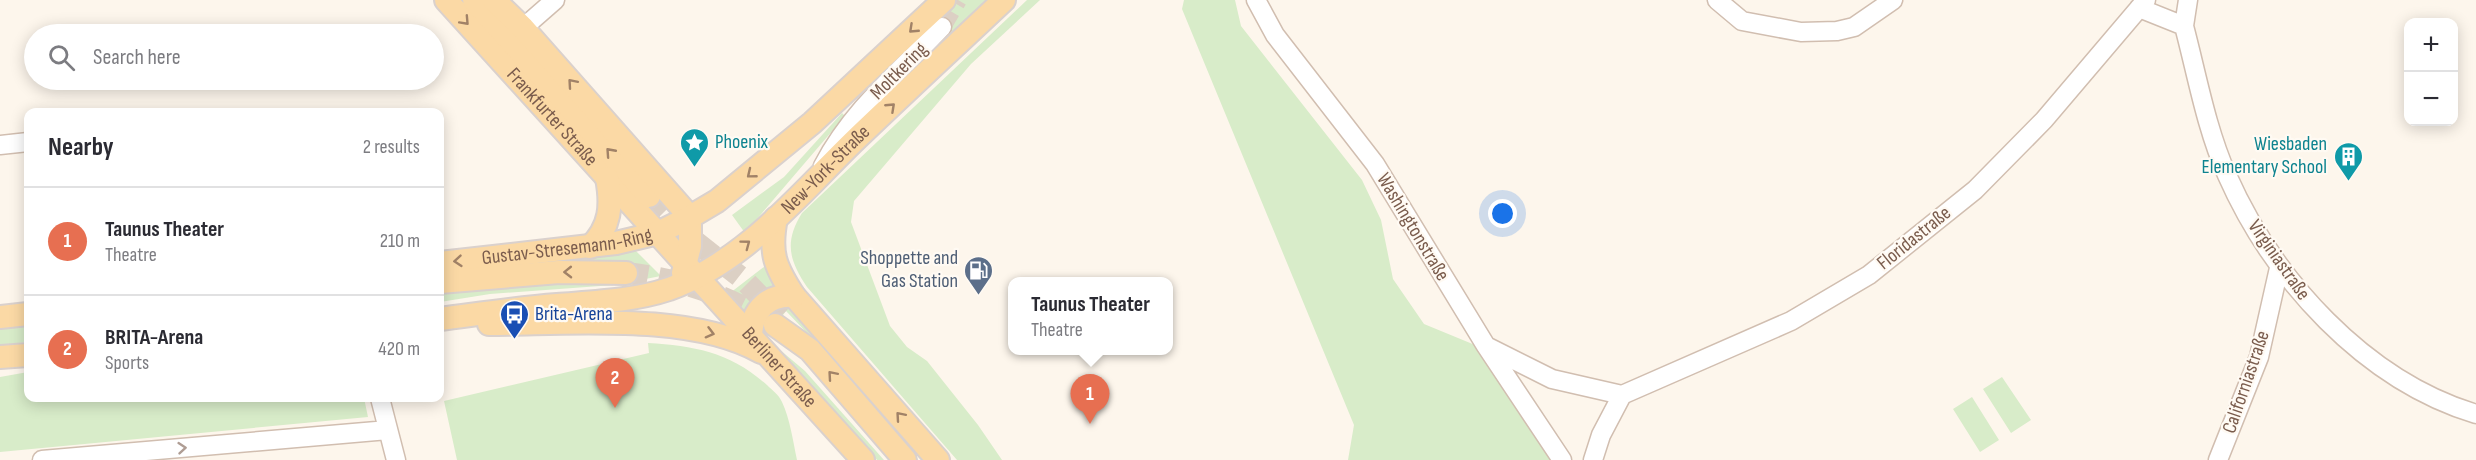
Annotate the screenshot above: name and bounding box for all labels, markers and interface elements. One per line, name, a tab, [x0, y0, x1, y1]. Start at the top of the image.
one-way arrow	[458, 14, 469, 24]
map controls	[2404, 18, 2458, 126]
button: +	[2404, 18, 2458, 72]
one-way arrow	[909, 22, 920, 33]
search box	[24, 24, 444, 90]
street label: Moltkering	[865, 37, 933, 105]
icon: search	[45, 41, 78, 74]
text: Search here	[93, 44, 180, 71]
street label: Frankfurter Straße	[502, 63, 603, 171]
button: −	[2404, 72, 2458, 126]
one-way arrow	[568, 79, 579, 90]
one-way arrow	[883, 103, 894, 114]
street label: New-York-Straße	[776, 120, 875, 219]
place icon: Phoenix	[678, 126, 710, 168]
place label: Phoenix	[715, 130, 769, 154]
text: Nearby	[48, 132, 114, 163]
place label: Wiesbaden Elementary School	[2201, 132, 2327, 179]
text: 2 results	[363, 135, 420, 159]
building icon: Wiesbaden Elementary School	[2332, 140, 2364, 182]
one-way arrow	[606, 148, 617, 159]
one-way arrow	[747, 166, 758, 177]
street label: Washingtonstraße	[1371, 169, 1455, 285]
your location	[1488, 199, 1517, 228]
street label: Floridastraße	[1872, 201, 1956, 275]
street label: Virginiastraße	[2243, 215, 2315, 305]
text: Taunus Theater	[105, 216, 224, 243]
street label: Gustav-Stresemann-Ring	[480, 223, 655, 270]
text: 1	[64, 229, 71, 253]
text: 210 m	[380, 229, 420, 253]
one-way arrow	[740, 240, 751, 251]
text: Theatre	[105, 243, 157, 267]
place label: Shoppette and Gas Station	[860, 246, 958, 293]
one-way arrow	[454, 254, 463, 267]
fuel station icon: Shoppette and Gas Station	[963, 254, 995, 296]
one-way arrow	[563, 266, 572, 278]
popup	[1008, 277, 1173, 355]
text: Taunus Theater	[1031, 291, 1150, 318]
bus stop icon: Brita-Arena	[498, 298, 530, 340]
place label: Brita-Arena	[535, 302, 613, 326]
text: Theatre	[1031, 318, 1083, 342]
street label: Berliner Straße	[737, 322, 822, 413]
text: BRITA-Arena	[105, 324, 203, 351]
one-way arrow	[704, 326, 714, 338]
street label: Californiastraße	[2217, 327, 2275, 437]
text: 2	[63, 337, 72, 361]
text: 420 m	[378, 337, 420, 361]
text: Sports	[105, 351, 149, 375]
pin: 2	[596, 358, 634, 408]
one-way arrow	[828, 371, 839, 382]
pin: 1	[1070, 374, 1110, 424]
one-way arrow	[896, 412, 907, 423]
one-way arrow	[178, 442, 187, 455]

